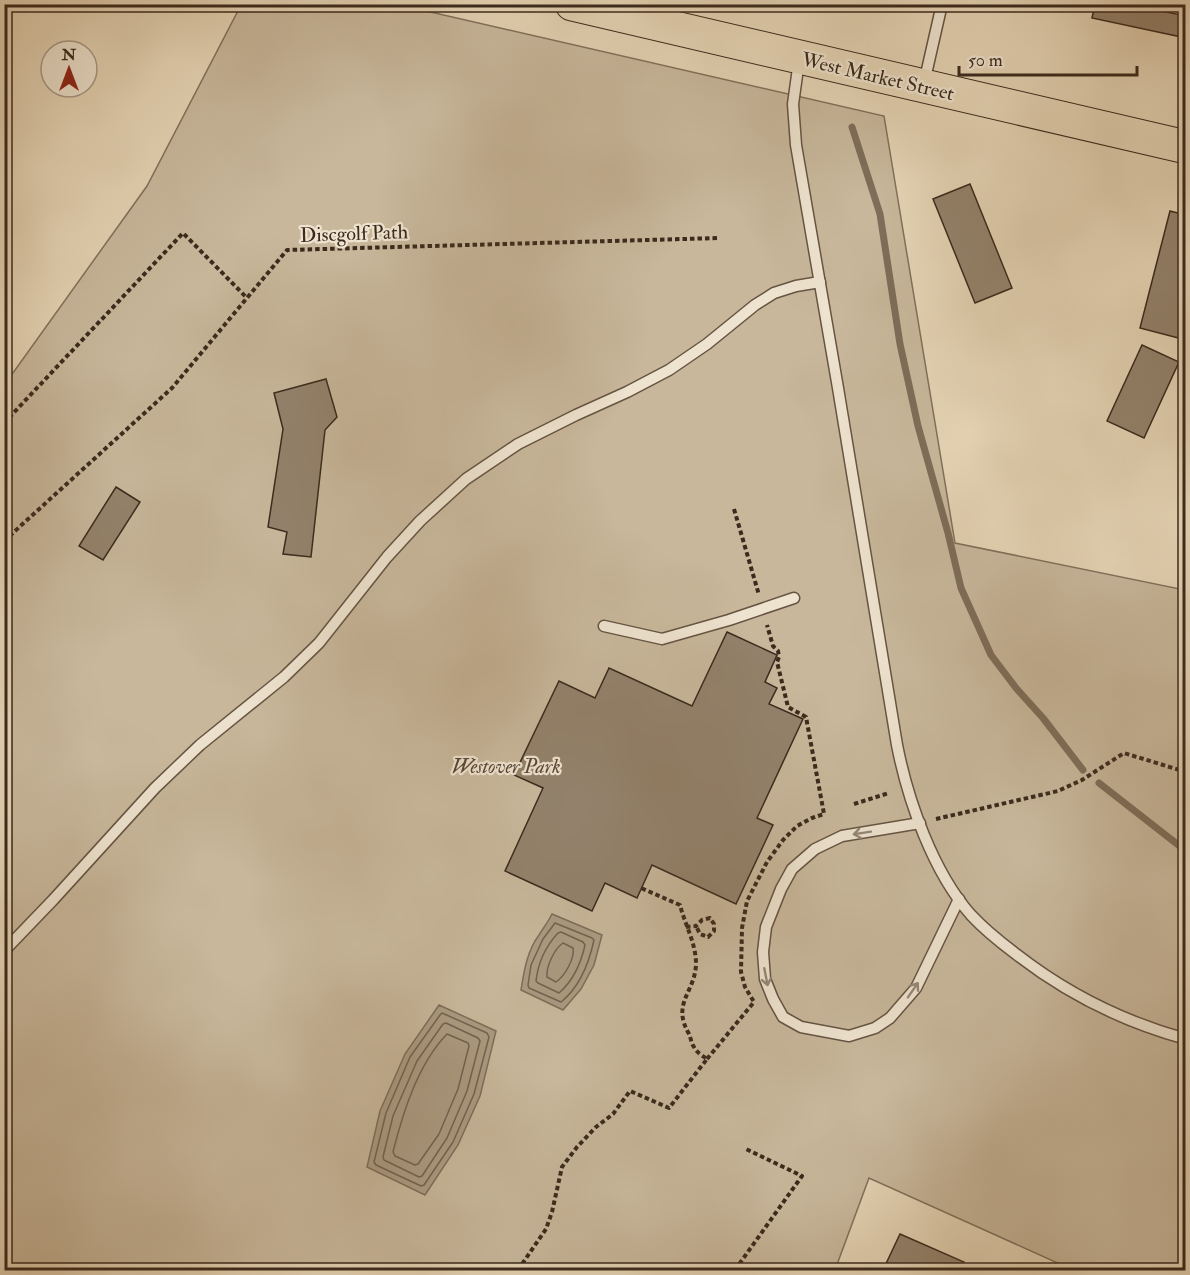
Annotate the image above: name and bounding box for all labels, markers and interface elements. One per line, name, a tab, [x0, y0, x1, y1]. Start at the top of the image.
north arrow	[39, 39, 99, 99]
scale bar	[959, 39, 1138, 77]
text: N	[61, 45, 77, 65]
street label: West Market Street	[798, 47, 957, 106]
text: 50 m	[968, 49, 1003, 72]
street label: Discgolf Path	[300, 219, 409, 248]
park label: Westover Park	[451, 754, 561, 779]
one-way arrow	[852, 828, 872, 839]
one-way arrow	[761, 967, 772, 986]
one-way arrow	[907, 982, 919, 998]

